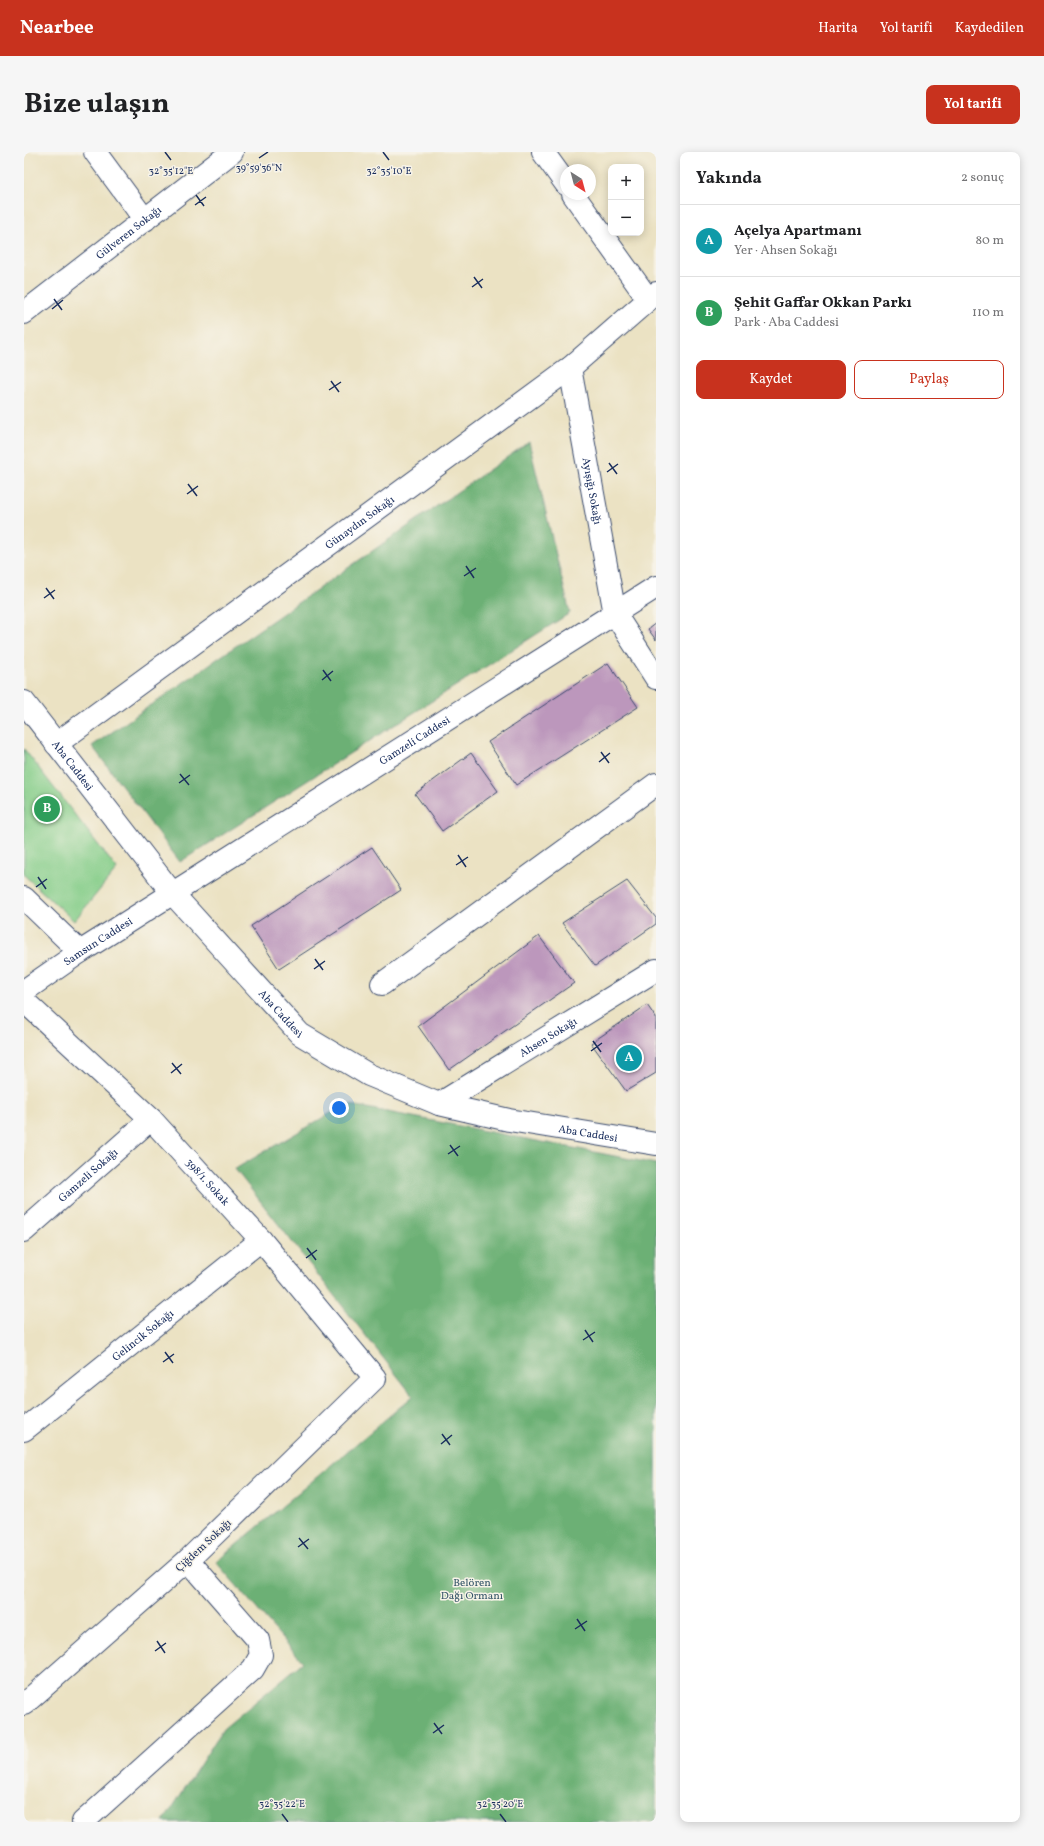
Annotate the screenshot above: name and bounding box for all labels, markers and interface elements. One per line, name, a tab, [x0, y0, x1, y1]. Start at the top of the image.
text: Nearbee	[20, 15, 94, 41]
text: Harita	[818, 19, 858, 38]
text: Yol tarifi	[880, 19, 933, 38]
text: Kaydedilen	[955, 19, 1024, 38]
text: Bize ulaşın	[24, 85, 170, 124]
button: Yol tarifi	[926, 85, 1020, 124]
text: 39°59'36"N	[236, 161, 283, 175]
text: 32°35'12"E	[149, 164, 193, 178]
text: 32°35'10"E	[366, 164, 412, 178]
north arrow	[560, 164, 596, 200]
map controls	[608, 164, 644, 236]
button: +	[608, 164, 644, 200]
text: Yakında	[696, 167, 762, 190]
text: 2 sonuç	[961, 169, 1004, 187]
button: −	[608, 200, 644, 236]
street label: Gülveren Sokağı	[93, 203, 165, 264]
text: Açelya Apartmanı	[734, 221, 862, 242]
text: A	[704, 232, 714, 250]
text: 80 m	[975, 232, 1004, 250]
text: Yer · Ahsen Sokağı	[734, 242, 837, 260]
text: Şehit Gaffar Okkan Parkı	[734, 293, 912, 314]
text: B	[705, 304, 713, 322]
text: 110 m	[972, 304, 1004, 322]
text: Park · Aba Caddesi	[734, 314, 839, 332]
button: Kaydet	[696, 360, 846, 399]
button: Paylaş	[854, 360, 1004, 399]
street label: Ayışığı Sokağı	[578, 457, 604, 526]
street label: Günaydın Sokağı	[323, 493, 398, 554]
street label: Gamzeli Caddesi	[377, 713, 453, 769]
street label: Aba Caddesi	[48, 738, 96, 794]
pin: B	[34, 794, 60, 824]
street label: Samsun Caddesi	[61, 915, 136, 970]
street label: Aba Caddesi	[254, 987, 305, 1043]
street label: Ahsen Sokağı	[517, 1014, 580, 1062]
pin: A	[616, 1043, 642, 1073]
your location	[329, 1098, 349, 1118]
street label: Aba Caddesi	[557, 1122, 619, 1147]
street label: Gamzeli Sokağı	[56, 1145, 122, 1206]
street label: 398/1. Sokak	[181, 1156, 232, 1209]
street label: Gelincik Sokağı	[110, 1307, 178, 1365]
street label: Çiğdem Sokağı	[173, 1516, 235, 1576]
park label: Belören Dağı Ormanı	[441, 1576, 503, 1604]
text: 32°35'22"E	[259, 1797, 305, 1811]
text: 32°35'20"E	[477, 1797, 523, 1811]

